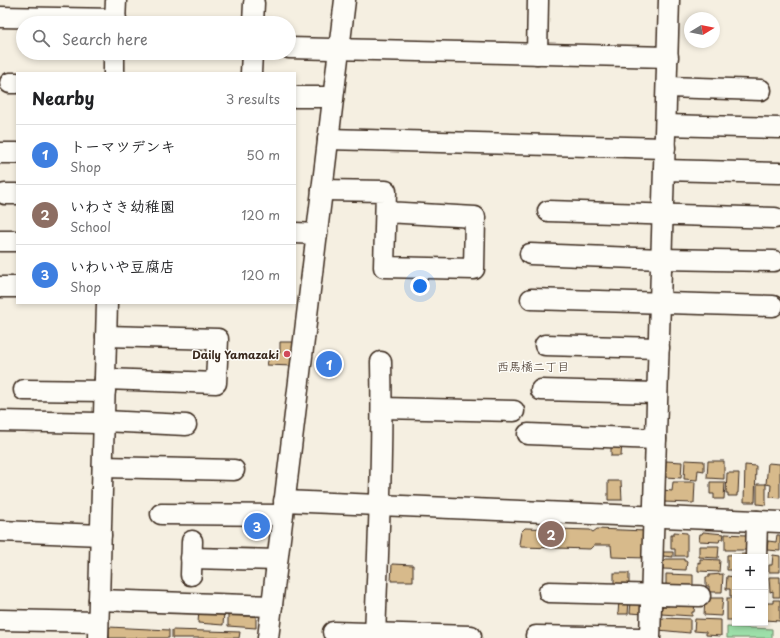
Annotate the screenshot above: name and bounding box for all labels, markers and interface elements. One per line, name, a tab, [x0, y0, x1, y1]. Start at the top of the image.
north arrow	[684, 12, 720, 48]
search box	[16, 16, 296, 60]
icon: search	[30, 27, 52, 49]
text: Search here	[62, 27, 148, 50]
text: Nearby	[32, 85, 94, 111]
text: 3 results	[226, 89, 280, 108]
text: トーマツデンキ	[70, 134, 176, 157]
text: 1	[42, 145, 48, 164]
text: 50 m	[246, 145, 280, 164]
text: Shop	[70, 157, 101, 176]
text: いわさき幼稚園	[70, 194, 175, 217]
text: 2	[40, 205, 50, 224]
text: 120 m	[241, 205, 280, 224]
text: School	[70, 217, 111, 236]
text: いわいや豆腐店	[70, 254, 175, 277]
text: 3	[41, 265, 49, 284]
text: 120 m	[241, 265, 280, 284]
your location	[410, 276, 430, 296]
text: Shop	[70, 277, 101, 296]
place label: Daily Yamazaki	[192, 346, 279, 363]
marker: Daily Yamazaki	[282, 349, 292, 359]
pin: 1	[316, 349, 342, 379]
district label: 西馬橋二丁目	[497, 357, 569, 375]
pin: 3	[244, 511, 270, 541]
pin: 2	[538, 519, 564, 549]
map controls	[732, 554, 768, 626]
button: +	[732, 554, 768, 590]
button: −	[732, 590, 768, 626]

